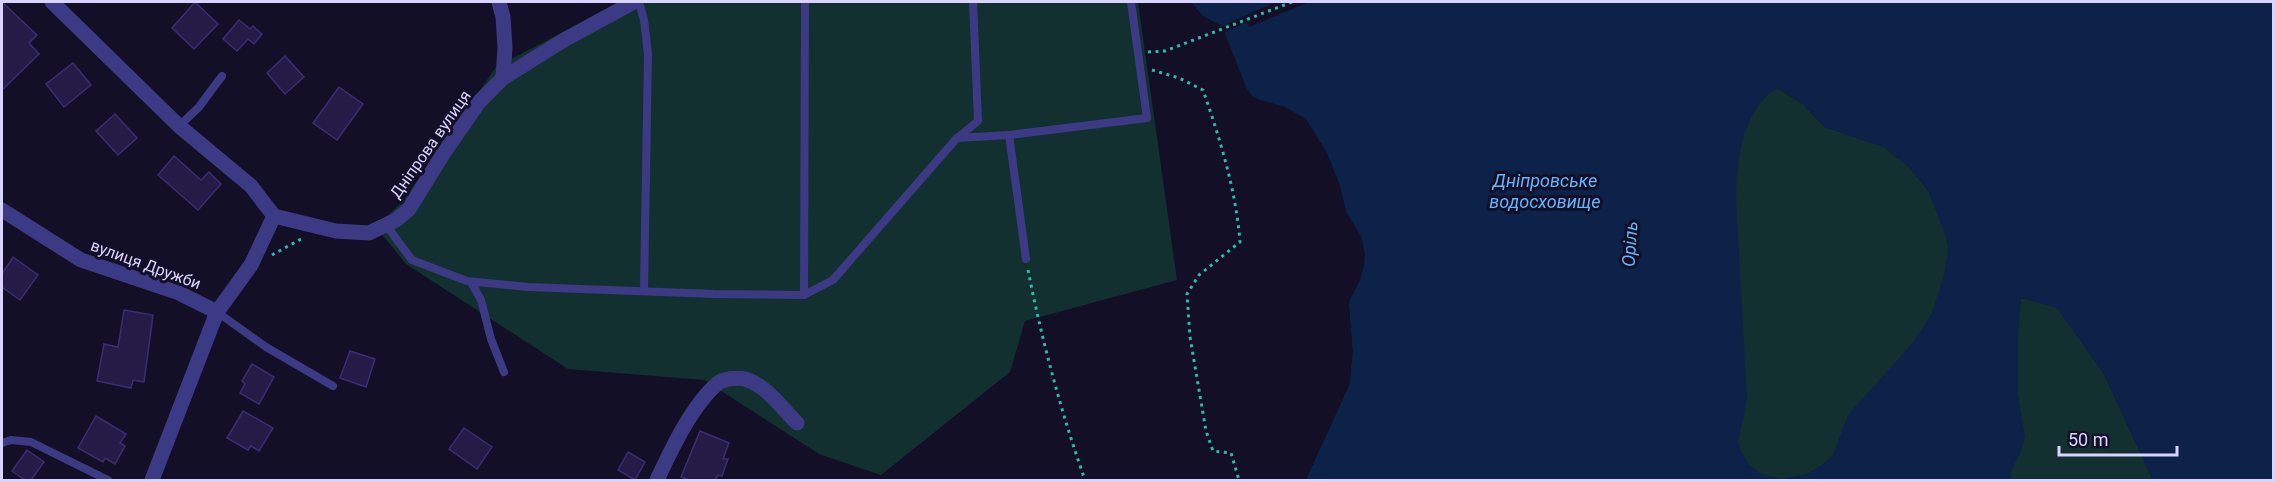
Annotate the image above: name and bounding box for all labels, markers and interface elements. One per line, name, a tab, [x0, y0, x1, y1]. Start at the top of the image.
street label: Дніпрова вулиця	[386, 87, 475, 202]
water label: Дніпровське водосховище	[1489, 170, 1601, 212]
water label: Оріль	[1617, 220, 1642, 267]
street label: вулиця Дружби	[88, 236, 204, 293]
scale bar	[2059, 419, 2178, 457]
text: 50 m	[2068, 429, 2108, 450]

